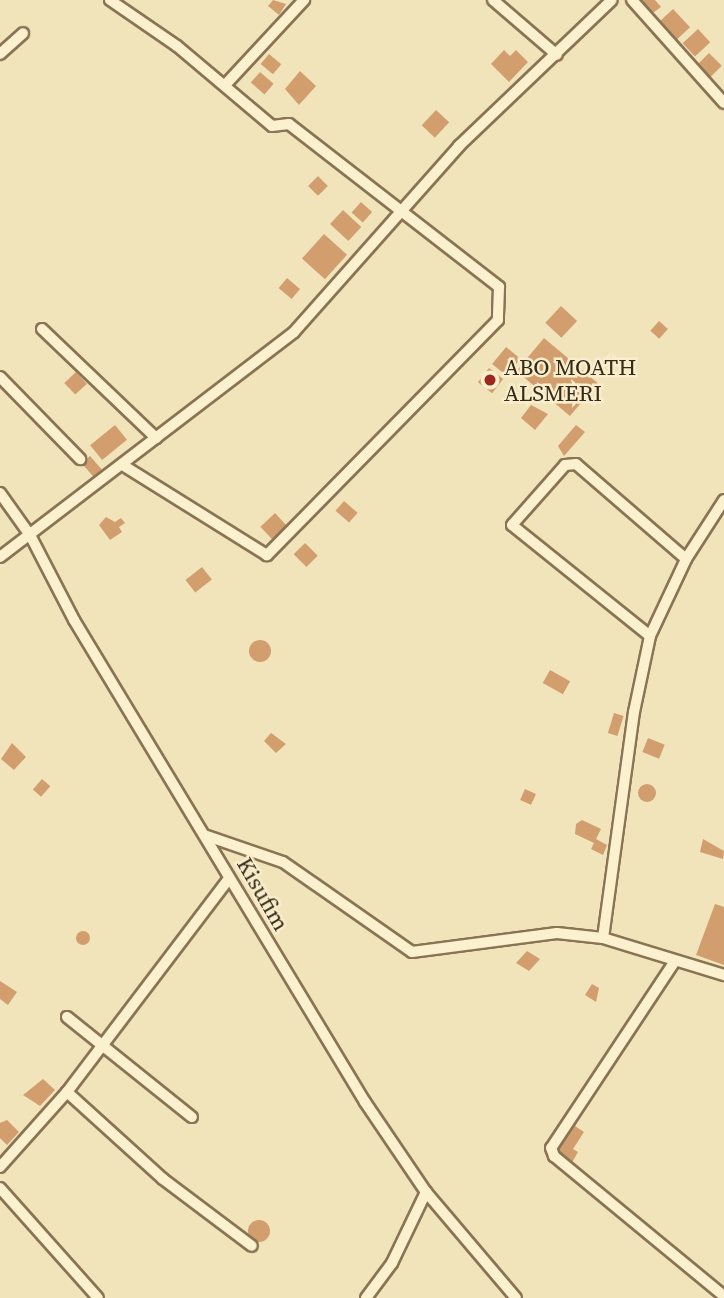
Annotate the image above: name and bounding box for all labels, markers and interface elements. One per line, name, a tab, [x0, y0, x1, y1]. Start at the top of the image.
place label: ABO MOATH ALSMERI	[504, 353, 636, 407]
marker: ABO MOATH ALSMERI	[482, 372, 498, 388]
street label: Kisufim	[231, 852, 295, 936]

